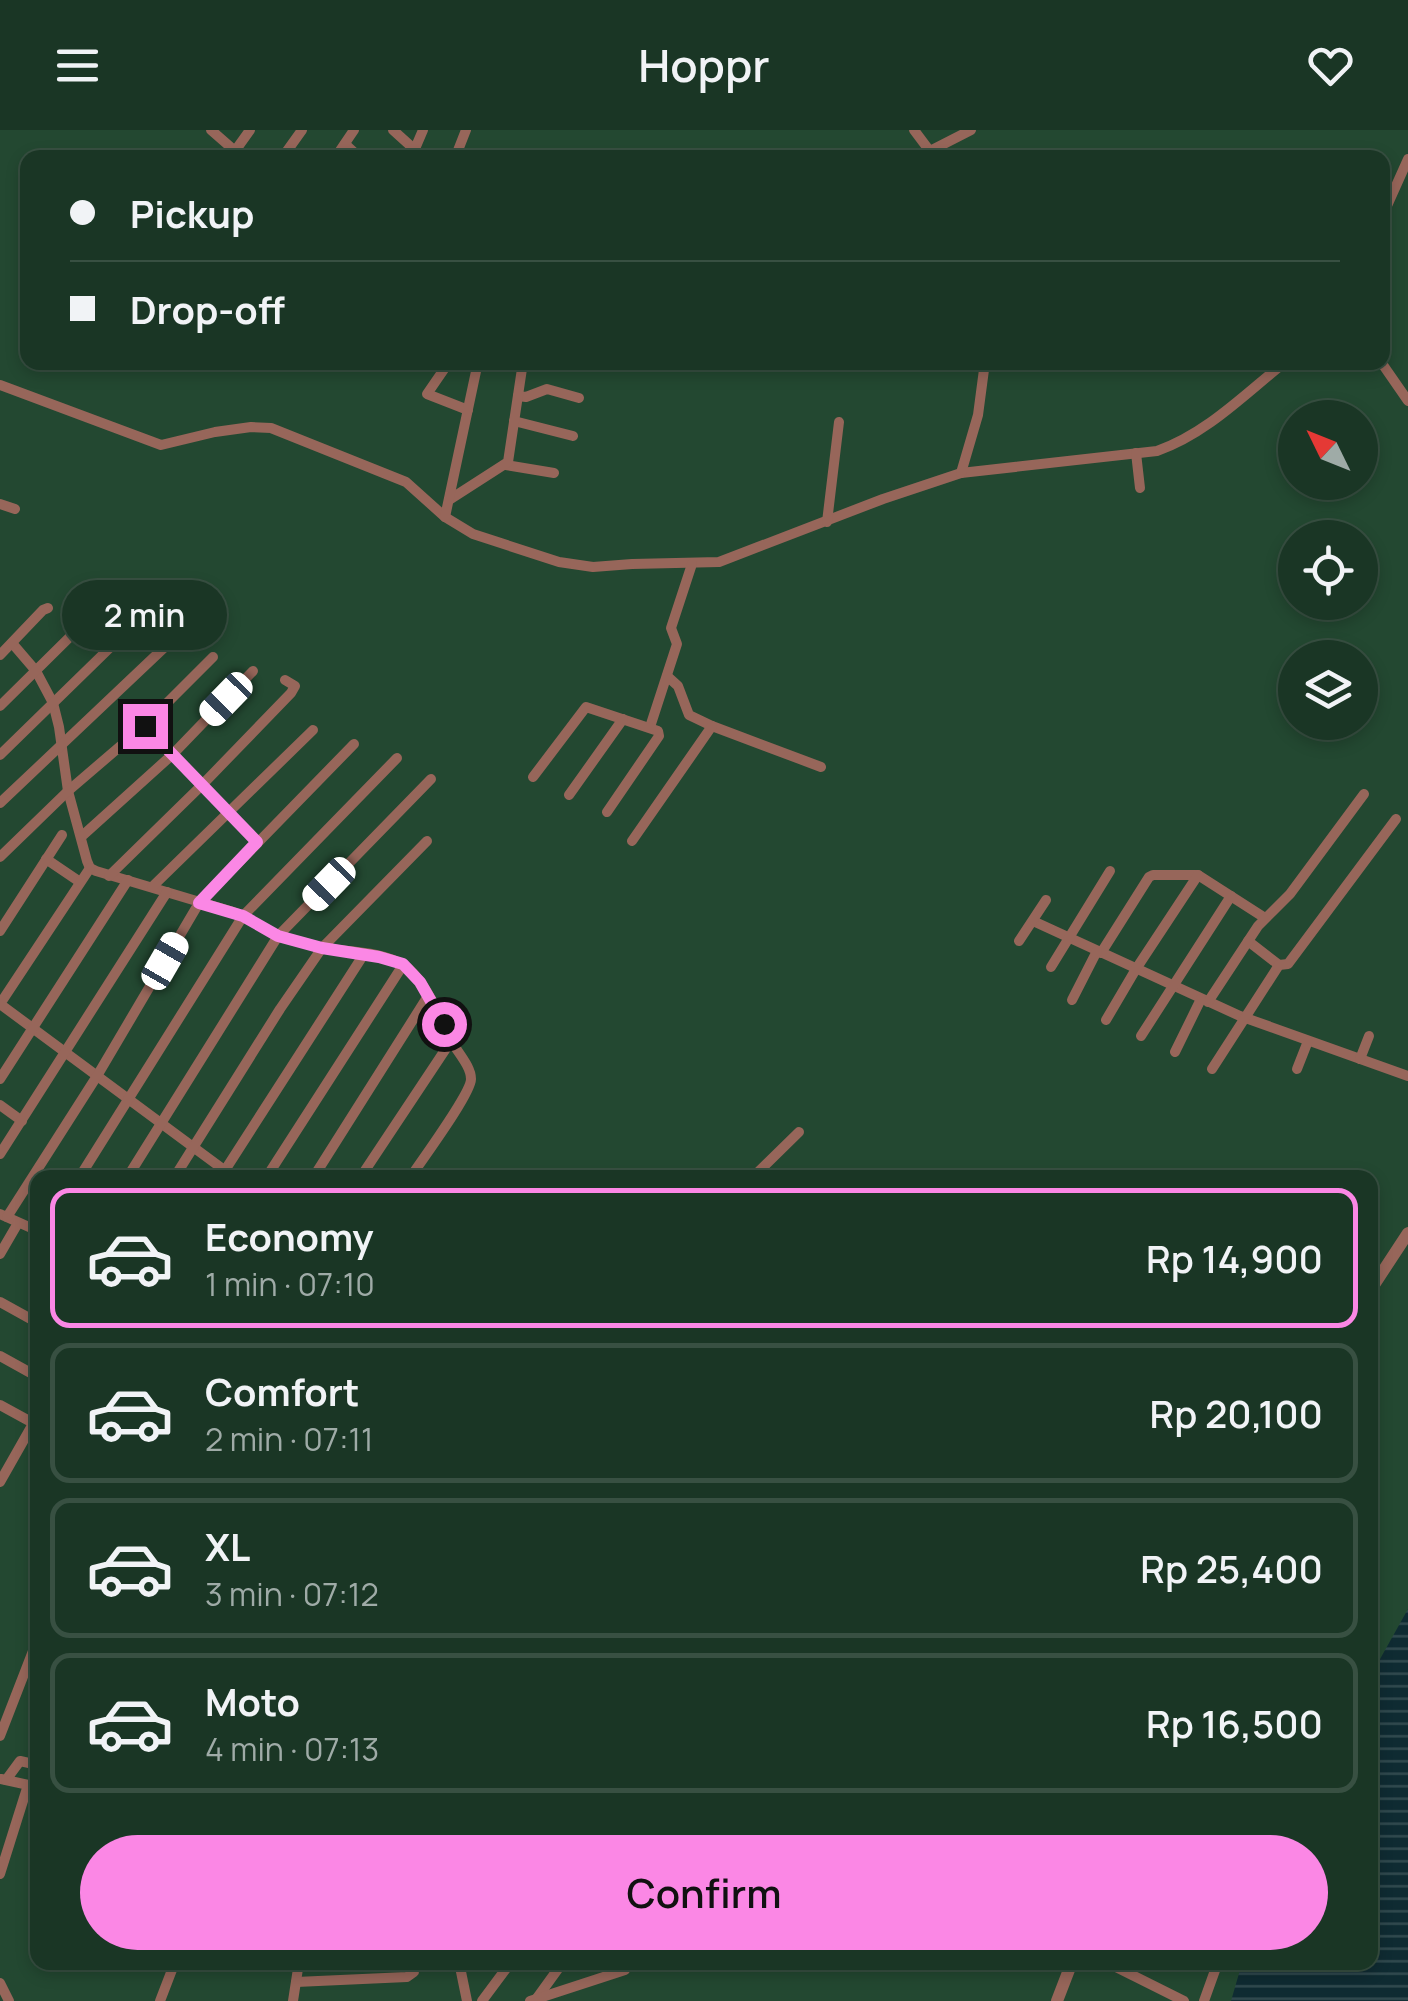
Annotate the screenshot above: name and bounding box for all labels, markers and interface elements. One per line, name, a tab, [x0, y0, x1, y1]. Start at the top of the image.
text: Hoppr	[638, 34, 770, 96]
icon: menu	[50, 38, 105, 93]
icon: heart	[1303, 38, 1358, 93]
text: Pickup	[130, 187, 254, 239]
text: Drop-off	[130, 283, 285, 335]
north arrow	[1278, 400, 1378, 500]
map controls	[1278, 400, 1378, 740]
button: locate	[1278, 520, 1378, 620]
callout: 2 min	[62, 581, 228, 651]
text: 2 min	[104, 593, 185, 637]
button: layers	[1278, 640, 1378, 740]
car	[194, 667, 258, 731]
route end	[123, 704, 168, 749]
car	[297, 852, 361, 916]
car	[137, 928, 193, 994]
route start	[422, 1002, 467, 1047]
text: Economy	[205, 1210, 374, 1262]
icon: car	[85, 1213, 175, 1303]
text: Rp 14,900	[1146, 1232, 1323, 1284]
text: 1 min · 07:10	[205, 1262, 375, 1306]
text: Comfort	[205, 1365, 359, 1417]
icon: car	[85, 1368, 175, 1458]
text: Rp 20,100	[1150, 1387, 1323, 1439]
text: 2 min · 07:11	[205, 1417, 373, 1461]
text: XL	[205, 1520, 250, 1572]
icon: car	[85, 1523, 175, 1613]
text: Rp 25,400	[1140, 1542, 1323, 1594]
text: 3 min · 07:12	[205, 1572, 379, 1616]
text: Moto	[205, 1675, 300, 1727]
icon: car	[85, 1678, 175, 1768]
text: Rp 16,500	[1146, 1697, 1323, 1749]
text: 4 min · 07:13	[205, 1727, 379, 1771]
button: Confirm	[80, 1835, 1328, 1950]

